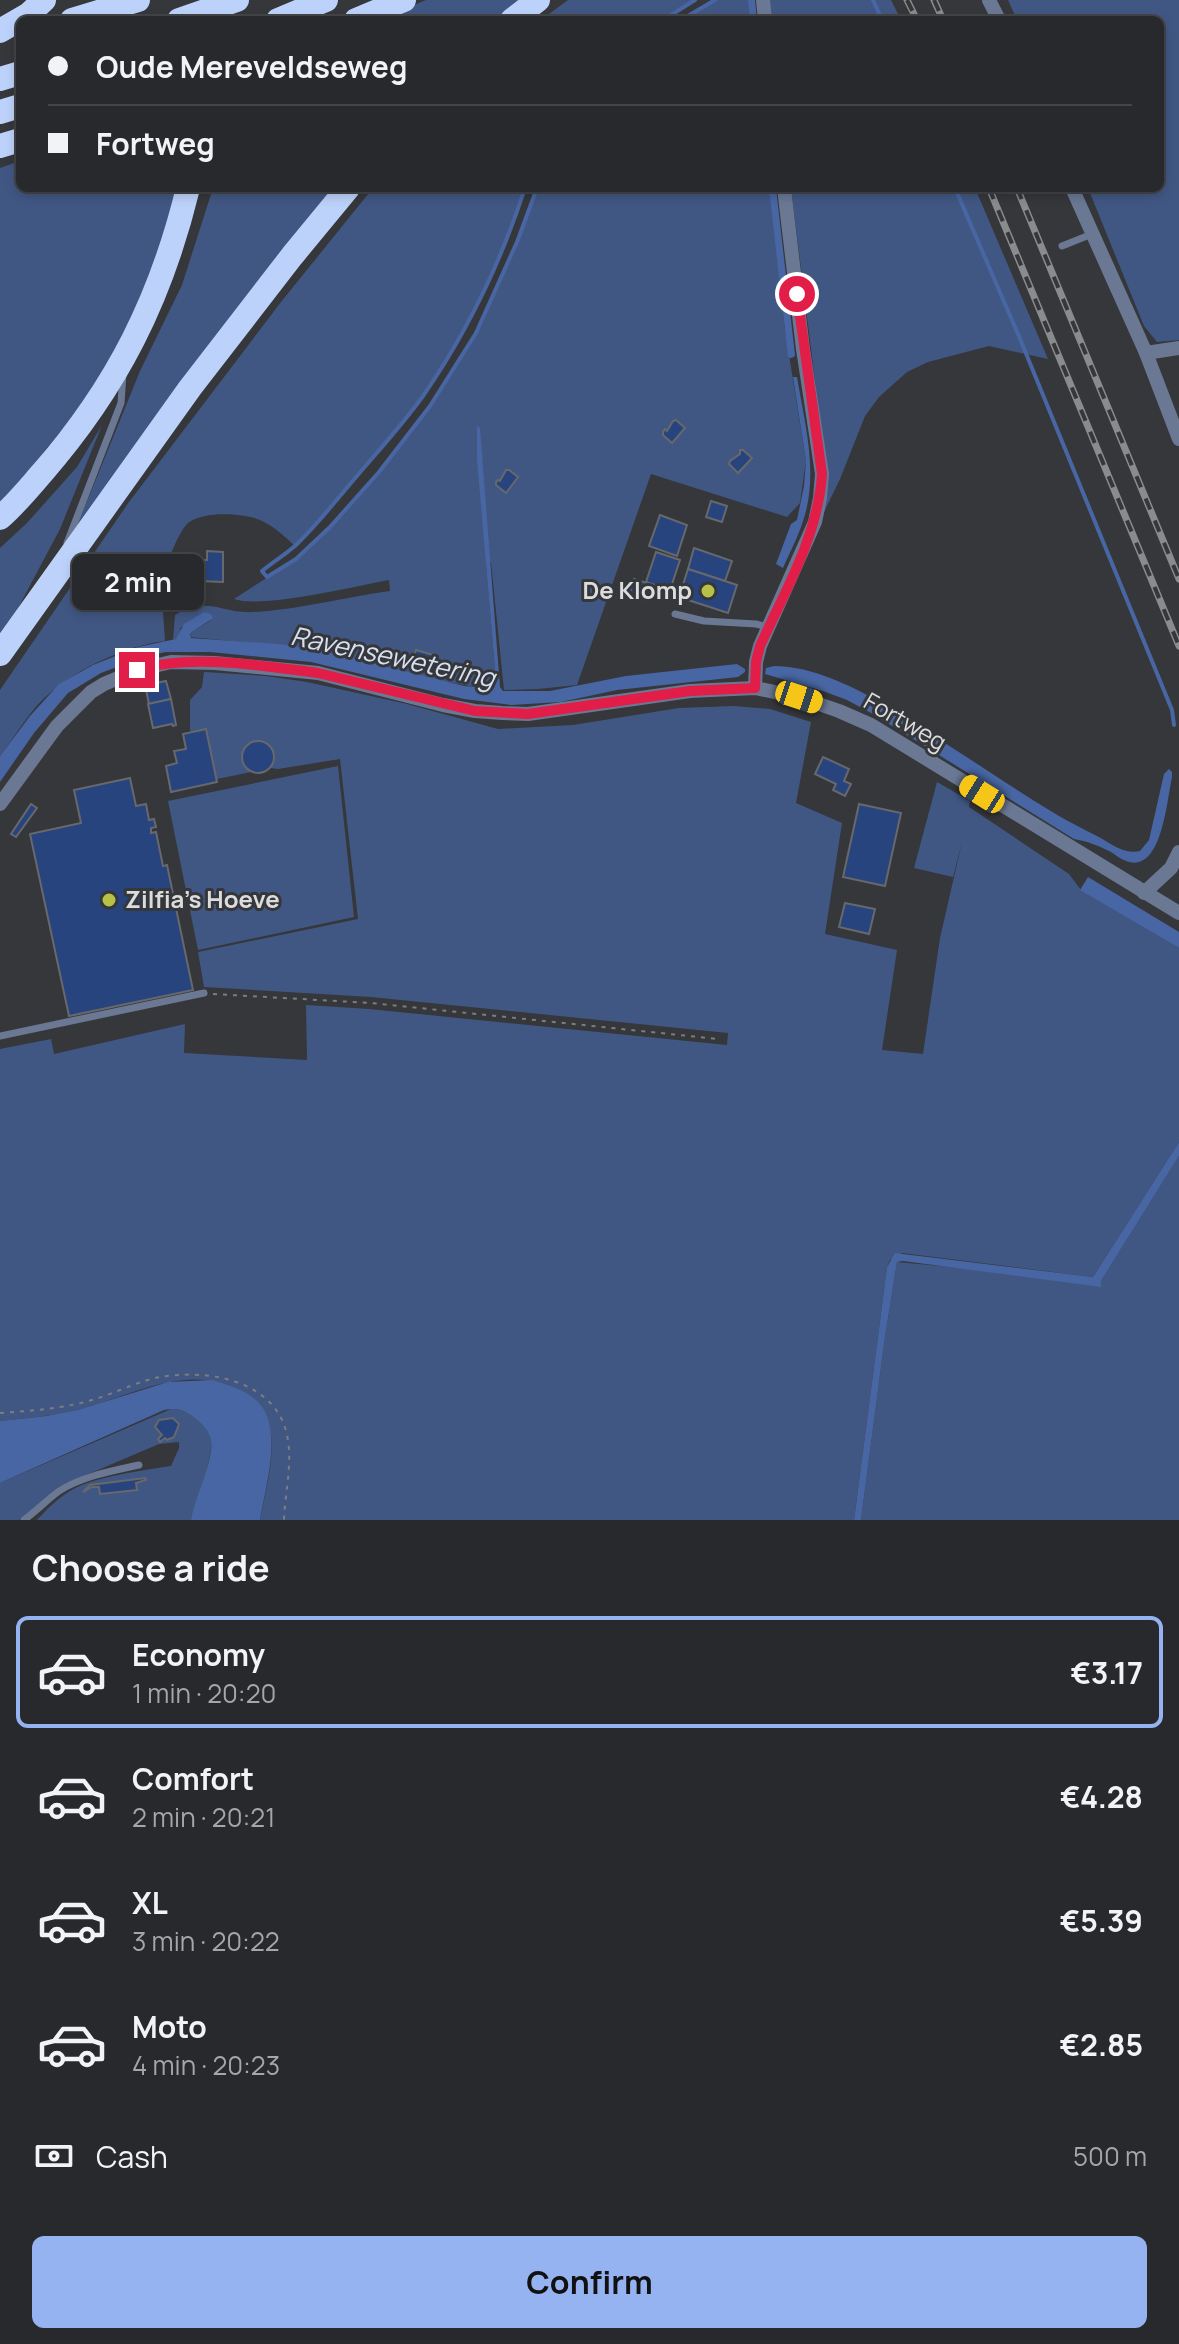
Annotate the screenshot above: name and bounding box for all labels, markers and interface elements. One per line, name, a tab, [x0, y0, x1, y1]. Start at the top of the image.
text: Oude Mereveldseweg	[96, 46, 407, 87]
text: Fortweg	[96, 123, 215, 164]
route start	[779, 276, 815, 312]
callout: 2 min	[71, 554, 203, 610]
text: 2 min	[104, 564, 172, 600]
place label: De Klomp	[582, 573, 692, 606]
marker: De Klomp	[699, 582, 717, 600]
water label: Ravensewetering	[288, 617, 501, 696]
route end	[119, 652, 155, 688]
car	[772, 678, 826, 716]
street label: Fortweg	[858, 684, 953, 758]
car	[955, 771, 1009, 817]
place label: Zilfia's Hoeve	[125, 882, 280, 915]
marker: Zilfia's Hoeve	[100, 891, 118, 909]
text: Choose a ride	[32, 1543, 270, 1592]
text: Economy	[132, 1634, 265, 1675]
icon: car	[36, 1636, 108, 1708]
text: €3.17	[1070, 1652, 1143, 1693]
text: 1 min · 20:20	[132, 1675, 276, 1711]
text: Comfort	[132, 1758, 254, 1799]
icon: car	[36, 1760, 108, 1832]
text: €4.28	[1060, 1776, 1143, 1817]
text: 2 min · 20:21	[132, 1799, 275, 1835]
text: XL	[132, 1882, 168, 1923]
icon: car	[36, 1884, 108, 1956]
text: €5.39	[1060, 1900, 1143, 1941]
text: 3 min · 20:22	[132, 1923, 280, 1959]
text: Moto	[132, 2006, 207, 2047]
icon: car	[36, 2008, 108, 2080]
text: €2.85	[1060, 2024, 1143, 2065]
text: 4 min · 20:23	[132, 2047, 280, 2083]
icon: cash	[32, 2134, 76, 2178]
text: Cash	[96, 2136, 168, 2177]
text: 500 m	[1073, 2138, 1147, 2174]
button: Confirm	[32, 2236, 1147, 2328]

